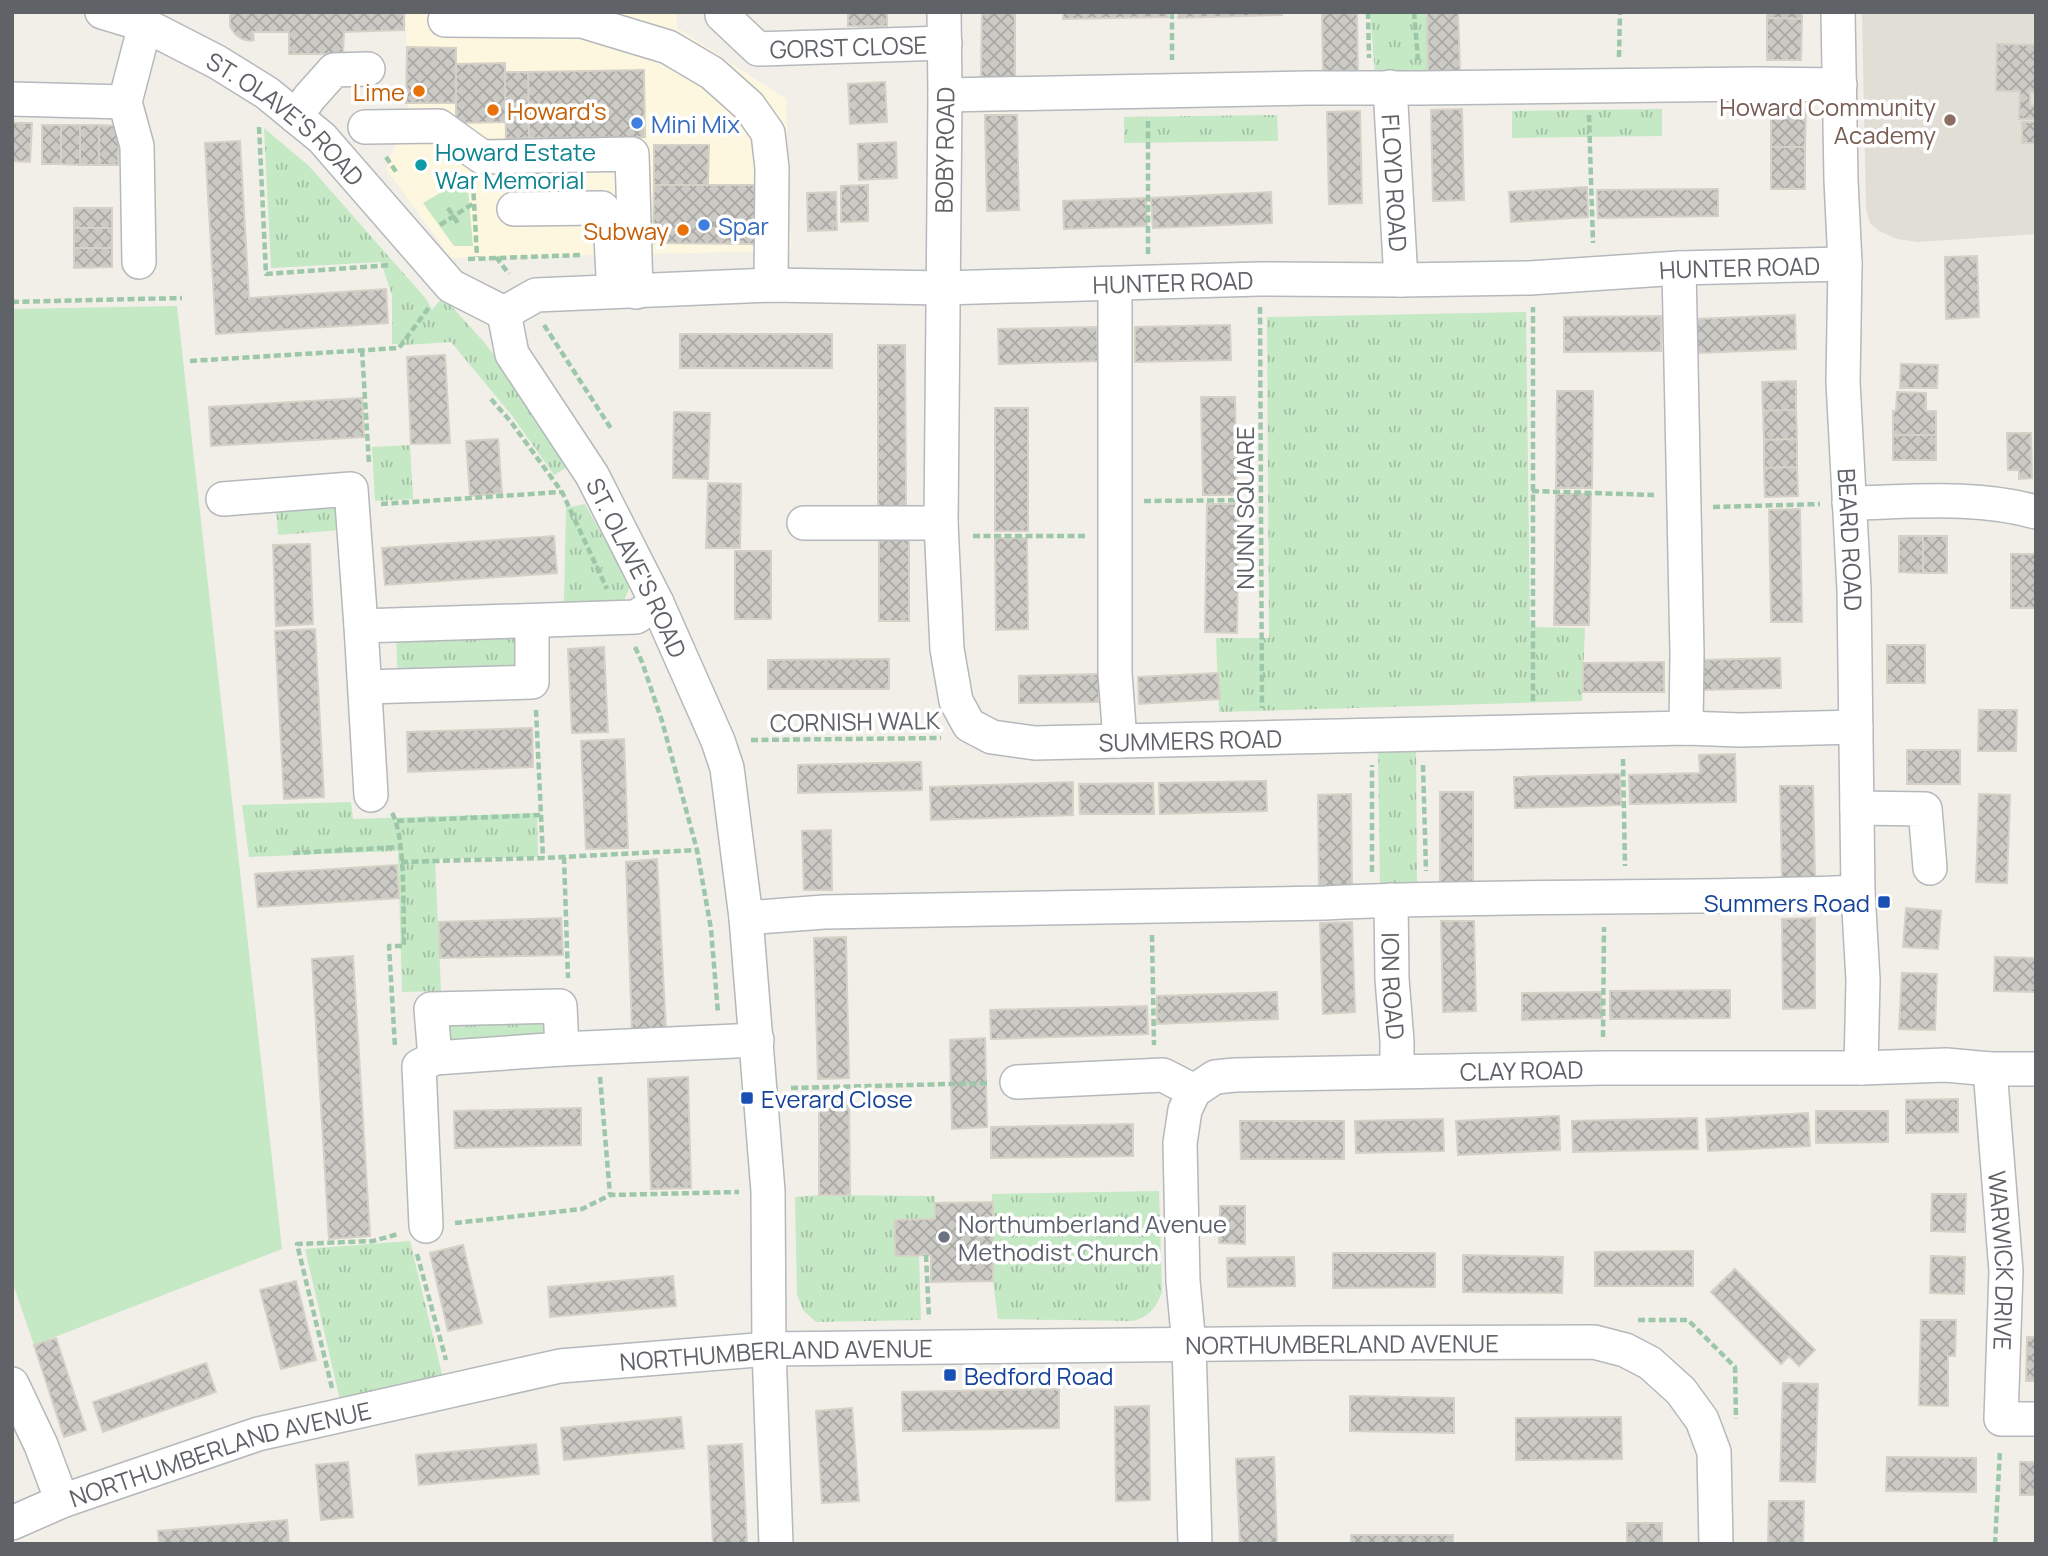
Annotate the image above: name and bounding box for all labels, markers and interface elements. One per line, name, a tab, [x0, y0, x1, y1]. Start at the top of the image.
street label: GORST CLOSE	[769, 27, 928, 65]
street label: ST. OLAVE'S ROAD	[201, 43, 372, 192]
place label: Lime	[353, 75, 405, 108]
marker: Lime	[411, 83, 427, 99]
street label: BOBY ROAD	[926, 86, 962, 214]
place label: Howard Community Academy	[1719, 90, 1936, 151]
place label: Howard's	[507, 94, 607, 127]
marker: Howard's	[485, 102, 501, 118]
place label: Mini Mix	[651, 107, 740, 140]
marker: Howard Community Academy	[1942, 112, 1958, 128]
street label: FLOYD ROAD	[1375, 113, 1416, 253]
marker: Mini Mix	[629, 115, 645, 131]
place label: Howard Estate War Memorial	[435, 135, 596, 196]
marker: Howard Estate War Memorial	[413, 157, 429, 173]
place label: Spar	[718, 209, 769, 242]
place label: Subway	[583, 214, 669, 247]
marker: Spar	[696, 217, 712, 233]
marker: Subway	[675, 222, 691, 238]
street label: HUNTER ROAD	[1658, 248, 1820, 286]
street label: HUNTER ROAD	[1092, 263, 1254, 300]
street label: NUNN SQUARE	[1228, 426, 1261, 590]
street label: BEARD ROAD	[1831, 467, 1871, 611]
street label: ST. OLAVE'S ROAD	[579, 472, 696, 663]
street label: CORNISH WALK	[770, 703, 941, 739]
street label: SUMMERS ROAD	[1098, 721, 1283, 758]
place label: Summers Road	[1704, 886, 1870, 919]
marker: Summers Road	[1876, 894, 1892, 910]
street label: ION ROAD	[1375, 932, 1413, 1041]
street label: CLAY ROAD	[1459, 1052, 1584, 1087]
place label: Everard Close	[761, 1082, 913, 1115]
marker: Everard Close	[739, 1090, 755, 1106]
street label: WARWICK DRIVE	[1982, 1169, 2023, 1351]
place label: Northumberland Avenue Methodist Church	[958, 1207, 1227, 1268]
marker: Northumberland Avenue Methodist Church	[936, 1229, 952, 1245]
street label: NORTHUMBERLAND AVENUE	[1185, 1326, 1499, 1361]
street label: NORTHUMBERLAND AVENUE	[618, 1331, 933, 1378]
place label: Bedford Road	[964, 1359, 1114, 1392]
marker: Bedford Road	[942, 1367, 958, 1383]
street label: NORTHUMBERLAND AVENUE	[65, 1393, 374, 1514]

